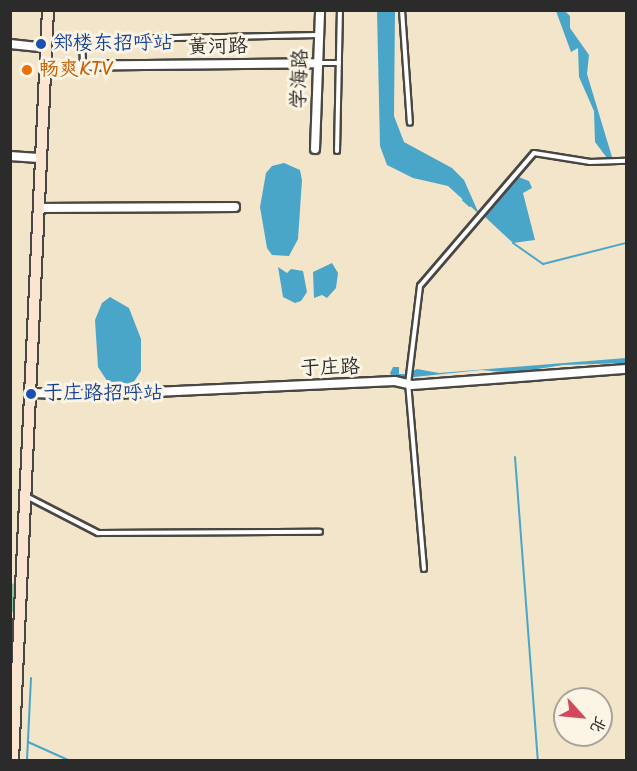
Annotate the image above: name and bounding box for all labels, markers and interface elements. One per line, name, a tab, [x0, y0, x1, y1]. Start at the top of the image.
place label: 郑楼东招呼站	[53, 32, 173, 56]
street label: 黄河路	[188, 35, 248, 61]
marker: 郑楼东招呼站	[34, 37, 48, 51]
street label: 学海路	[288, 49, 314, 109]
place label: 畅爽KTV	[39, 58, 112, 82]
marker: 畅爽KTV	[20, 63, 34, 77]
street label: 于庄路	[300, 356, 360, 382]
place label: 于庄路招呼站	[43, 382, 163, 406]
marker: 于庄路招呼站	[24, 387, 38, 401]
north arrow	[553, 687, 613, 747]
text: 北	[583, 712, 612, 737]

